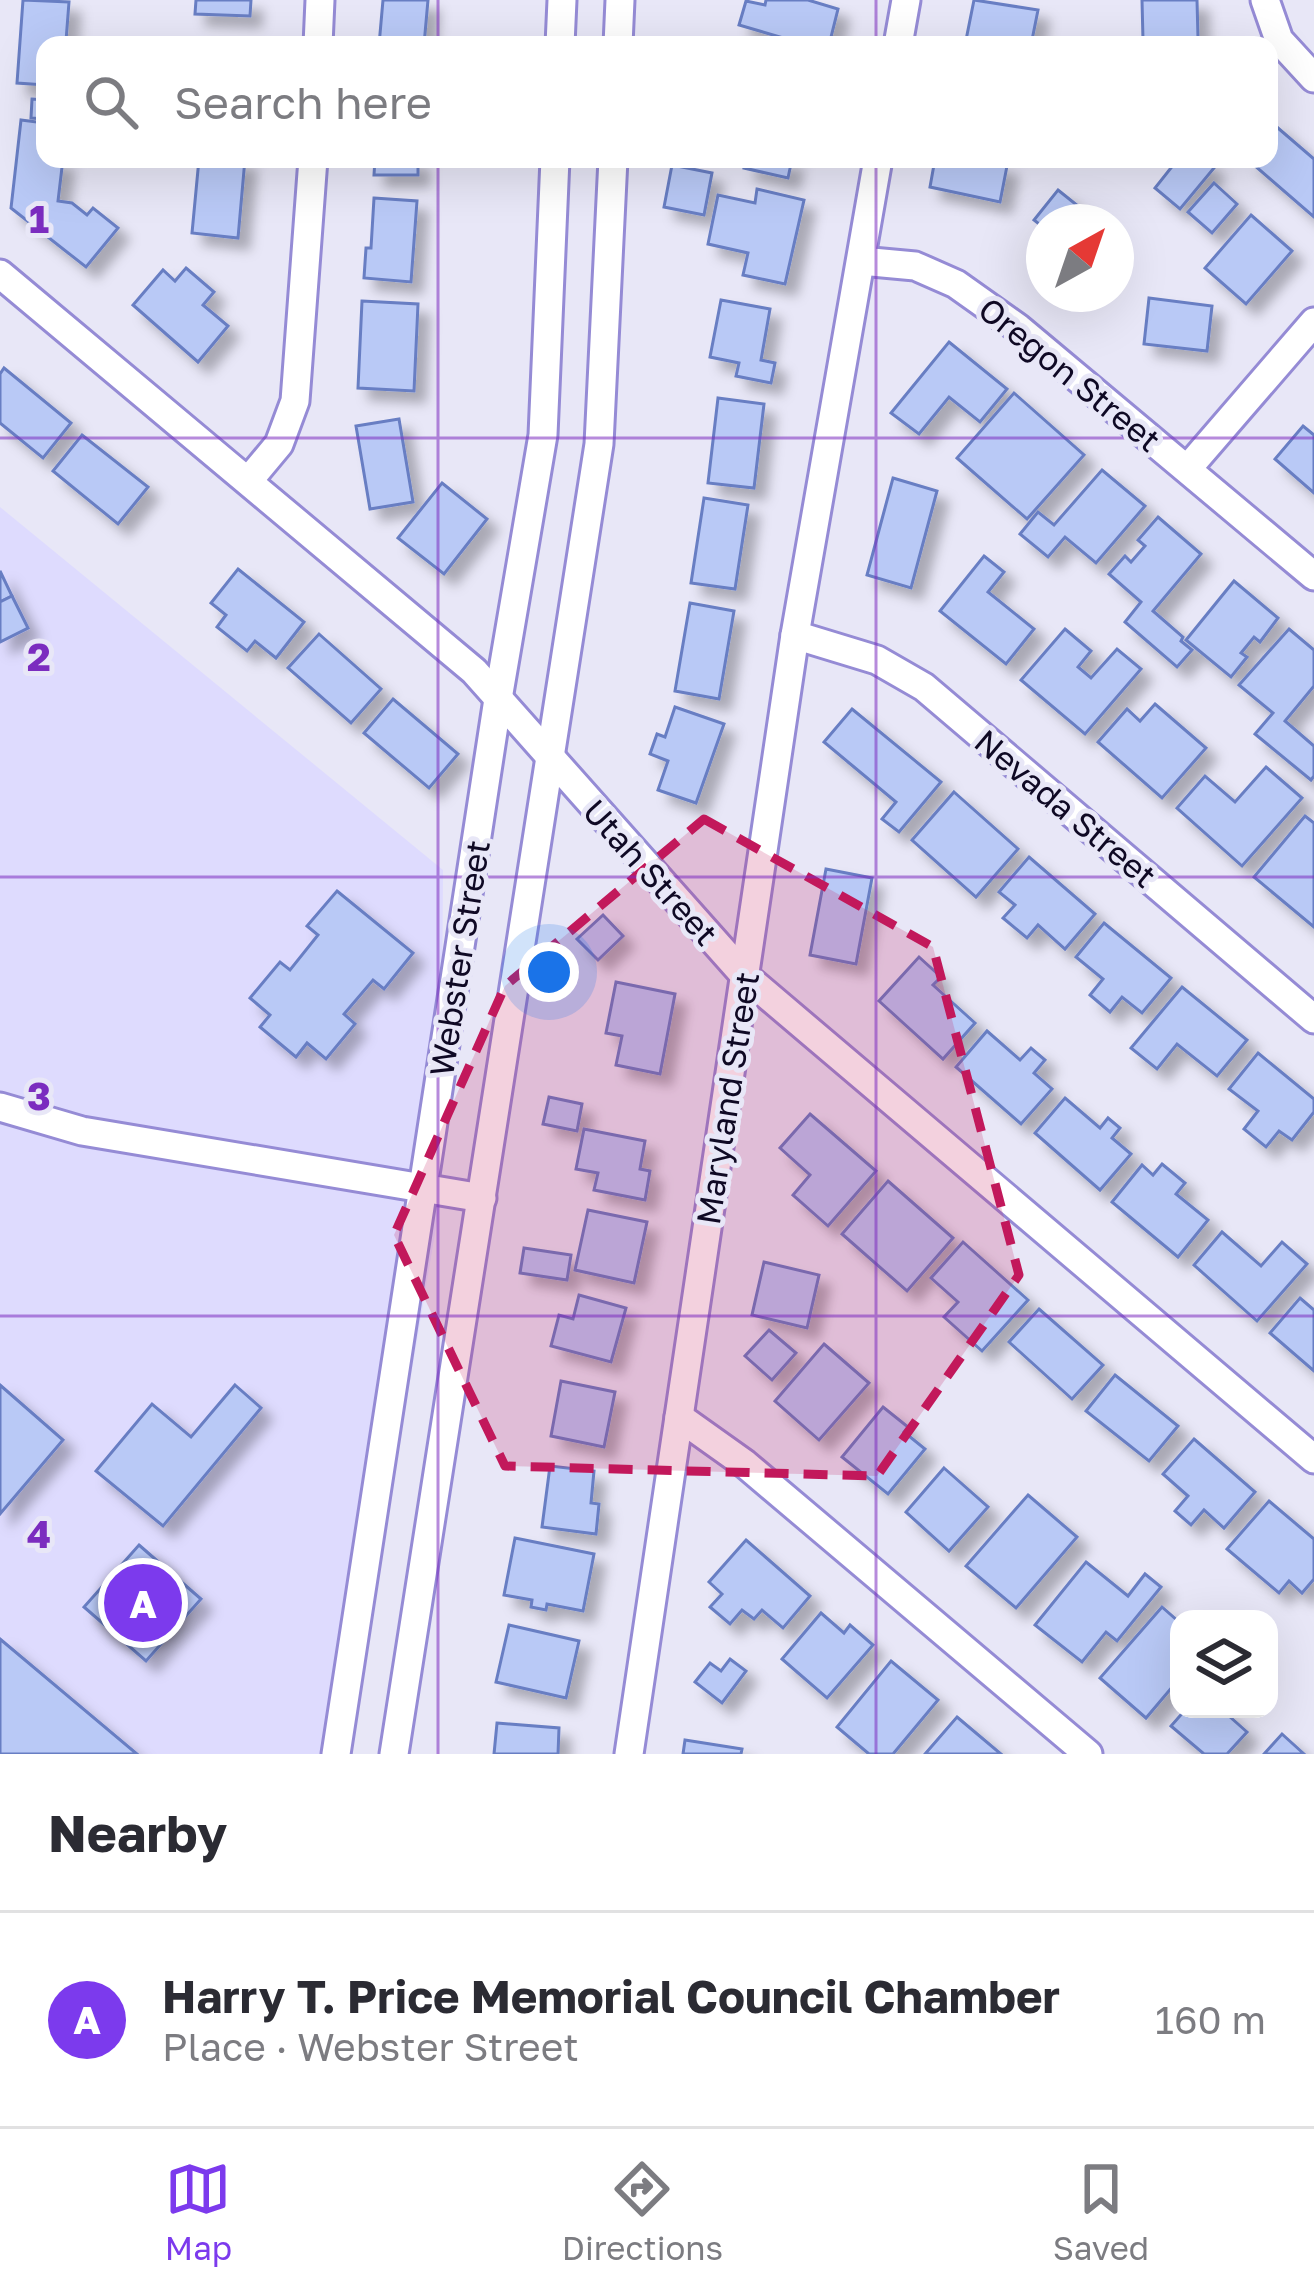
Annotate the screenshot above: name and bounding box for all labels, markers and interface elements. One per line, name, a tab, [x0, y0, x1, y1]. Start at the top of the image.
search box	[36, 36, 1278, 168]
icon: search	[78, 69, 144, 135]
text: Search here	[174, 75, 432, 129]
text: 1	[29, 195, 49, 242]
north arrow	[1026, 204, 1134, 312]
street label: Oregon Street	[971, 289, 1169, 459]
text: 2	[27, 633, 51, 680]
street label: Nevada Street	[967, 721, 1165, 895]
street label: Utah Street	[576, 791, 726, 953]
street label: Webster Street	[421, 837, 497, 1079]
your location	[519, 942, 579, 1002]
street label: Maryland Street	[688, 969, 766, 1227]
text: 3	[27, 1072, 51, 1119]
text: 4	[27, 1510, 51, 1557]
pin: A	[104, 1558, 182, 1648]
map controls	[1170, 1610, 1278, 1718]
button: layers	[1170, 1610, 1278, 1718]
text: Nearby	[48, 1802, 227, 1863]
text: Harry T. Price Memorial Council Chamber	[162, 1969, 1060, 2023]
text: A	[73, 1996, 101, 2043]
text: 160 m	[1155, 1996, 1266, 2043]
text: Place · Webster Street	[162, 2023, 579, 2070]
tab: Map	[165, 2156, 232, 2267]
tab: Directions	[562, 2156, 723, 2267]
tab: Saved	[1053, 2156, 1149, 2267]

